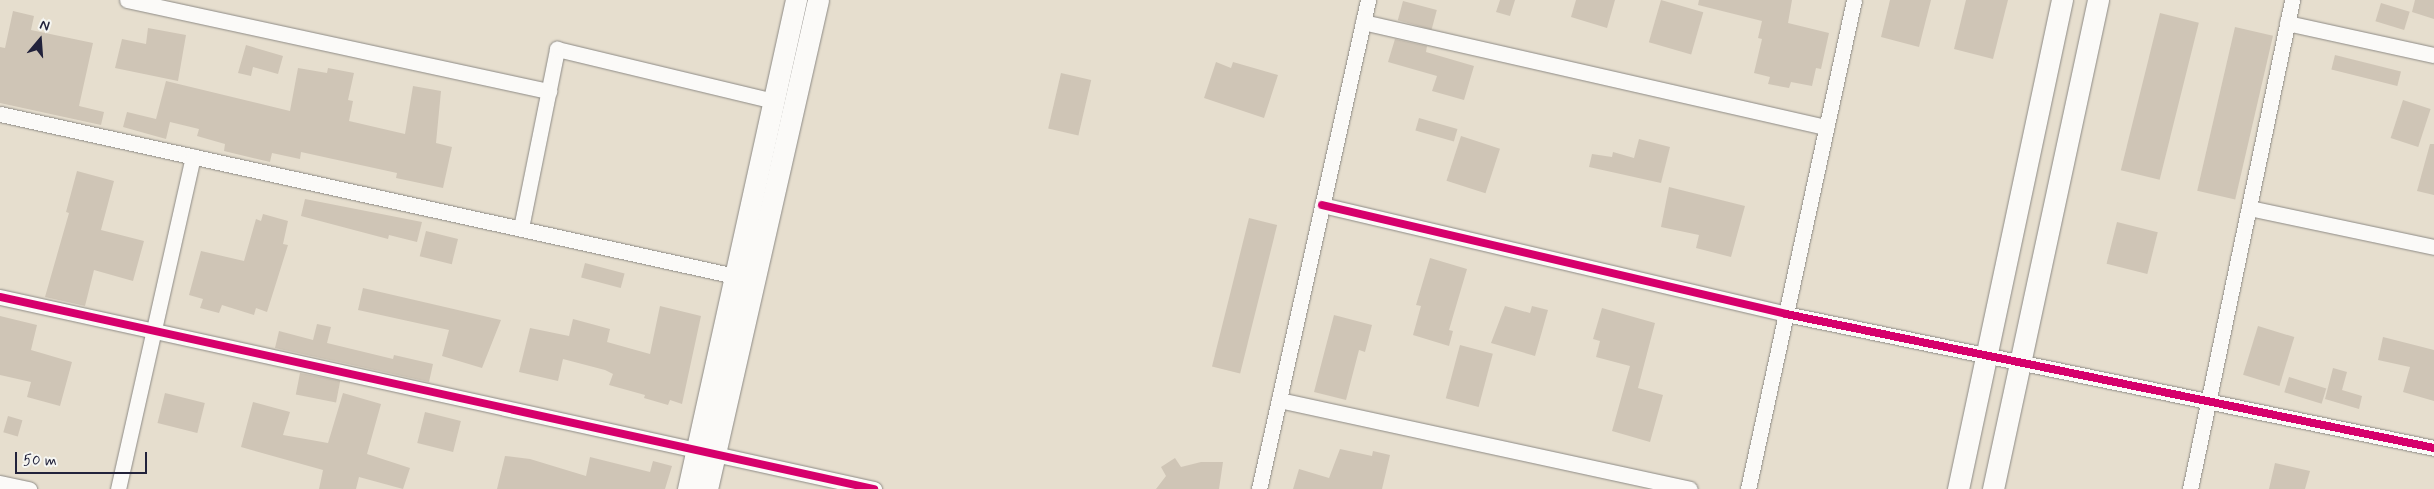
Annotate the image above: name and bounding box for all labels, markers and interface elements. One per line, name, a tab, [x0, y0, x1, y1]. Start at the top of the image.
north arrow	[15, 15, 65, 65]
text: N	[37, 16, 52, 36]
scale bar	[18, 442, 150, 474]
text: 50 m	[23, 451, 57, 471]

